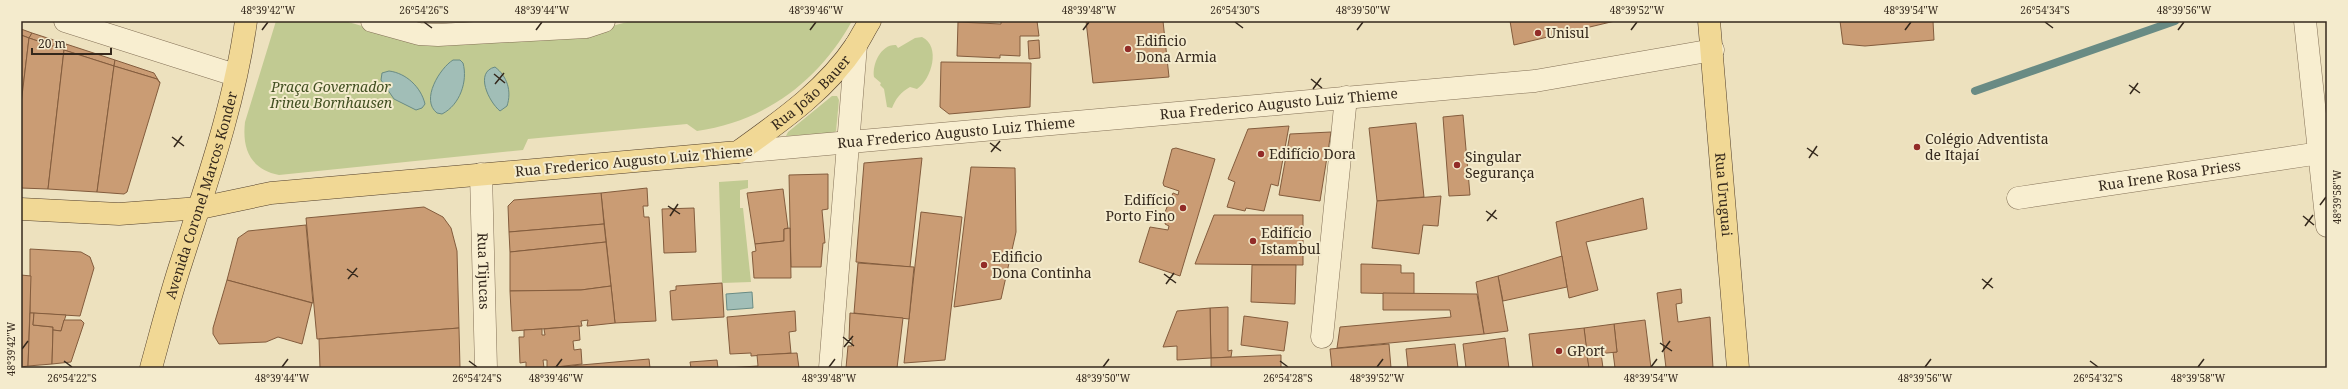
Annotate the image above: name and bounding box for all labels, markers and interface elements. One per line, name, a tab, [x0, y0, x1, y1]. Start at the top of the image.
text: 48°39'42"W	[241, 3, 296, 17]
text: 26°54'26"S	[399, 3, 449, 17]
text: 48°39'44"W	[515, 3, 570, 17]
text: 48°39'46"W	[789, 3, 844, 17]
text: 48°39'48"W	[1062, 3, 1117, 17]
text: 26°54'30"S	[1210, 3, 1260, 17]
text: 48°39'50"W	[1336, 3, 1391, 17]
text: 48°39'52"W	[1610, 3, 1665, 17]
text: 48°39'54"W	[1884, 3, 1939, 17]
text: 26°54'34"S	[2020, 3, 2070, 17]
text: 48°39'56"W	[2157, 3, 2212, 17]
place label: Unisul	[1546, 23, 1590, 42]
marker: Unisul	[1533, 28, 1543, 38]
scale bar	[32, 30, 111, 56]
place label: Edificio Dona Armia	[1136, 31, 1217, 66]
text: 20 m	[38, 35, 66, 52]
marker: Edificio Dona Armia	[1123, 44, 1133, 54]
street label: Rua João Bauer	[767, 51, 855, 134]
park label: Praça Governador Irineu Bornhausen	[269, 77, 393, 112]
street label: Rua Frederico Augusto Luiz Thieme	[1159, 83, 1399, 123]
street label: Avenida Coronel Marcos Konder	[160, 89, 241, 301]
street label: Rua Frederico Augusto Luiz Thieme	[836, 112, 1076, 152]
place label: Colégio Adventista de Itajaí	[1925, 129, 2049, 164]
street label: Rua Frederico Augusto Luiz Thieme	[514, 141, 754, 180]
marker: Colégio Adventista de Itajaí	[1912, 142, 1922, 152]
place label: Edifício Dora	[1269, 144, 1356, 163]
place label: Singular Segurança	[1465, 147, 1535, 182]
marker: Edifício Dora	[1256, 149, 1266, 159]
street label: Rua Uruguai	[1711, 152, 1737, 237]
street label: Rua Irene Rosa Priess	[2097, 155, 2242, 195]
marker: Singular Segurança	[1452, 160, 1462, 170]
text: 48°39'58"W	[2330, 169, 2344, 224]
place label: Edifício Porto Fino	[1105, 190, 1175, 225]
marker: Edifício Porto Fino	[1178, 203, 1188, 213]
place label: Edifício Istambul	[1261, 223, 1321, 258]
street label: Rua Tijucas	[474, 232, 494, 310]
marker: Edifício Istambul	[1248, 236, 1258, 246]
place label: Edificio Dona Continha	[992, 247, 1092, 282]
marker: Edificio Dona Continha	[979, 260, 989, 270]
text: 48°39'42"W	[4, 321, 18, 376]
place label: GPort	[1567, 341, 1605, 360]
marker: GPort	[1554, 346, 1564, 356]
text: 26°54'22"S	[47, 371, 97, 385]
text: 48°39'44"W	[255, 371, 310, 385]
text: 26°54'24"S	[452, 371, 502, 385]
text: 48°39'46"W	[529, 371, 584, 385]
text: 48°39'48"W	[802, 371, 857, 385]
text: 48°39'50"W	[1076, 371, 1131, 385]
text: 26°54'28"S	[1263, 371, 1313, 385]
text: 48°39'52"W	[1350, 371, 1405, 385]
text: 48°39'54"W	[1624, 371, 1679, 385]
text: 48°39'56"W	[1898, 371, 1953, 385]
text: 26°54'32"S	[2073, 371, 2123, 385]
text: 48°39'58"W	[2171, 371, 2226, 385]

